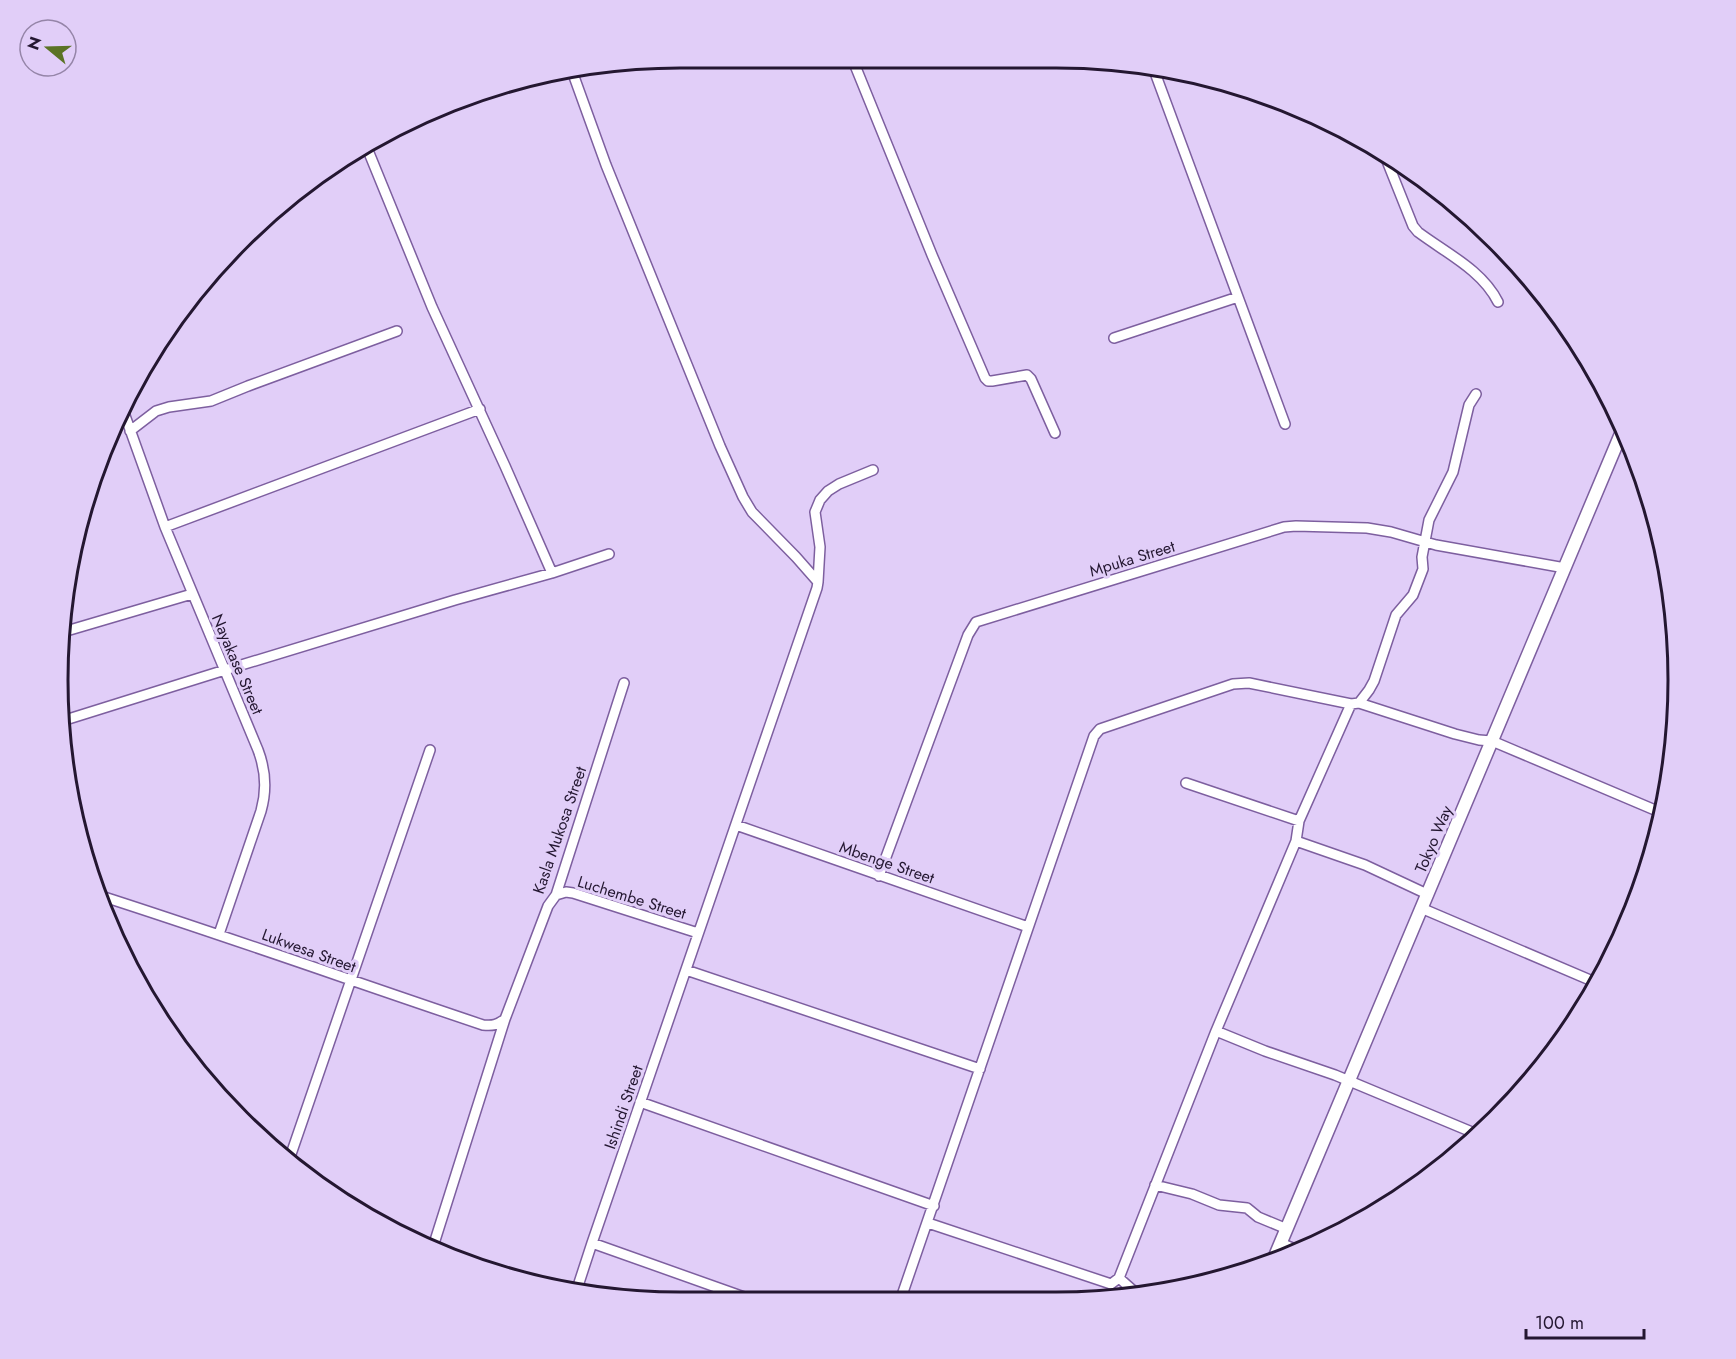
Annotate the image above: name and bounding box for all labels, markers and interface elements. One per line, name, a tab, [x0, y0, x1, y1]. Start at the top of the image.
north arrow	[18, 18, 78, 78]
text: N	[21, 34, 47, 53]
street label: Mpuka Street	[1087, 535, 1178, 582]
street label: Nayakase Street	[206, 610, 269, 718]
street label: Kasla Mukosa Street	[527, 763, 592, 897]
street label: Tokyo Way	[1409, 801, 1458, 876]
street label: Mbenge Street	[836, 835, 938, 890]
street label: Luchembe Street	[575, 870, 689, 925]
street label: Lukwesa Street	[259, 923, 359, 978]
street label: Ishindi Street	[598, 1062, 649, 1152]
scale bar	[1526, 1302, 1644, 1340]
text: 100 m	[1535, 1310, 1584, 1336]

